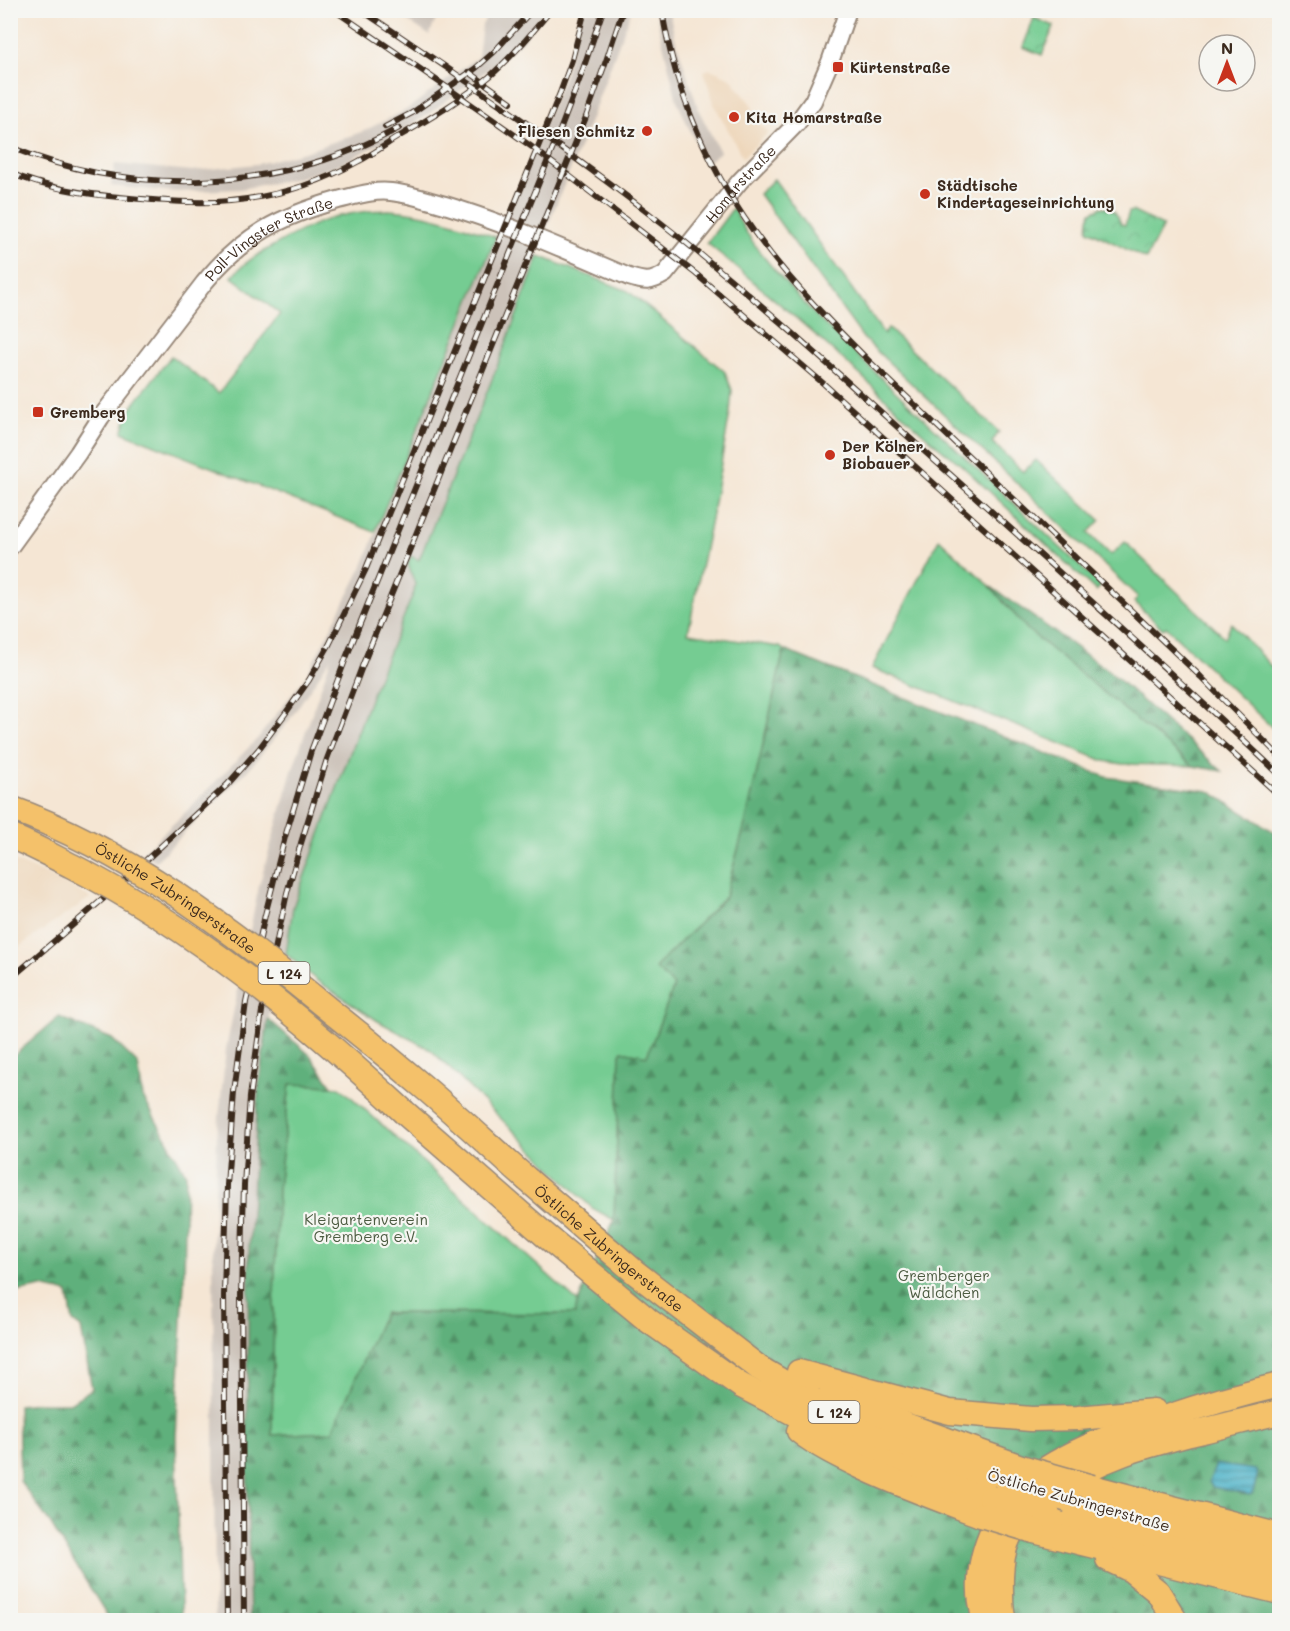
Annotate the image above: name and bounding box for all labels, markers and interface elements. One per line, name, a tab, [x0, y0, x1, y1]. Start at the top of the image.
north arrow	[1197, 33, 1257, 93]
text: N	[1221, 37, 1233, 58]
place label: Kürtenstraße	[850, 57, 950, 77]
marker: Kürtenstraße	[831, 60, 845, 74]
place label: Kita Homarstraße	[746, 107, 882, 127]
marker: Kita Homarstraße	[727, 110, 741, 124]
place label: Fliesen Schmitz	[518, 121, 636, 141]
marker: Fliesen Schmitz	[640, 124, 654, 138]
street label: Homarstraße	[700, 140, 780, 227]
place label: Städtische Kindertageseinrichtung	[937, 175, 1114, 212]
marker: Städtische Kindertageseinrichtung	[918, 187, 932, 201]
street label: Poll-Vingster Straße	[200, 192, 335, 285]
place label: Gremberg	[50, 402, 126, 422]
marker: Gremberg	[31, 405, 45, 419]
place label: Der Kölner Biobauer	[842, 436, 923, 473]
marker: Der Kölner Biobauer	[823, 448, 837, 462]
street label: Östliche Zubringerstraße	[91, 838, 260, 958]
road number: L 124	[258, 962, 310, 984]
street label: Östliche Zubringerstraße	[530, 1180, 688, 1316]
park label: Kleigartenverein Gremberg e.V.	[304, 1209, 428, 1246]
park label: Gremberger Wäldchen	[898, 1265, 990, 1302]
road number: L 124	[808, 1401, 860, 1423]
street label: Östliche Zubringerstraße	[985, 1464, 1173, 1536]

